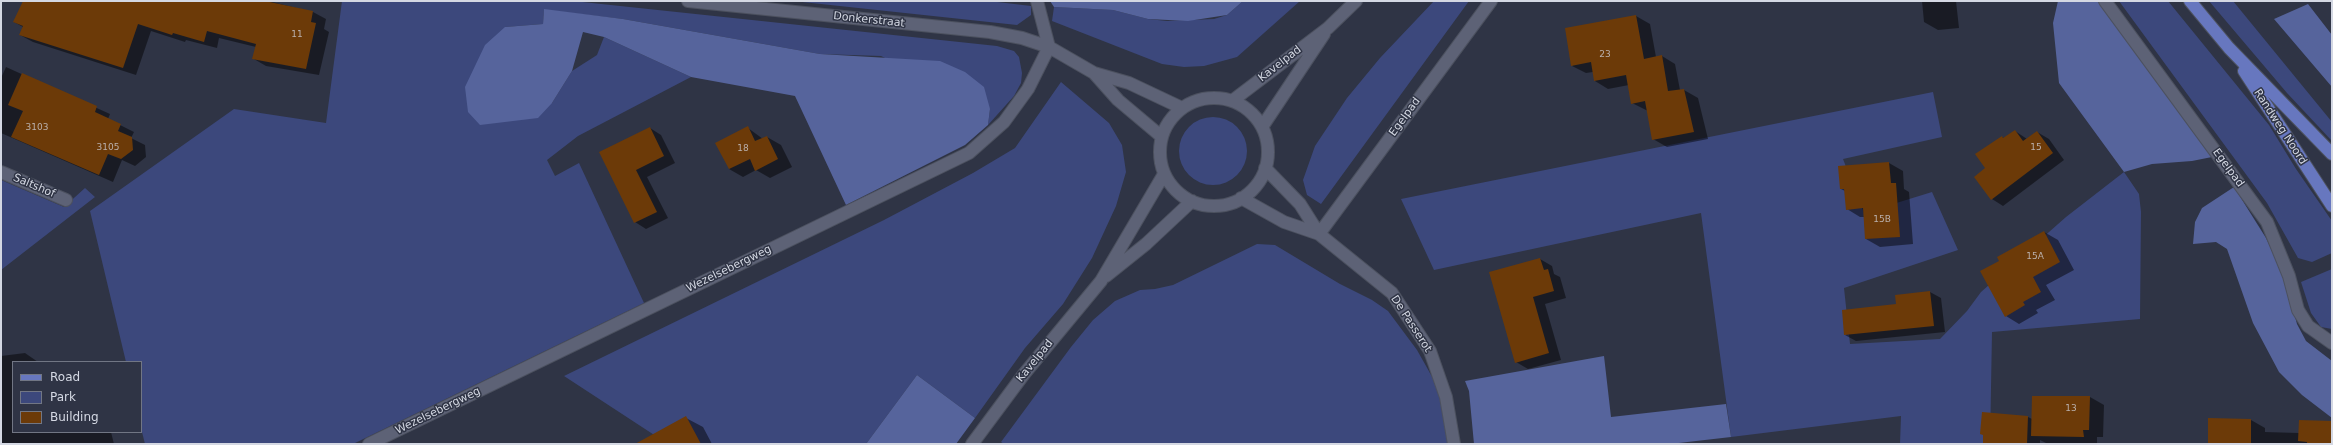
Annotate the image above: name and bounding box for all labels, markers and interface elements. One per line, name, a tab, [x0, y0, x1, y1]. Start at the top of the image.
street label: Donkerstraat	[833, 10, 905, 30]
house number: 11	[291, 30, 303, 40]
street label: Kavelpad	[1256, 43, 1304, 85]
house number: 23	[1599, 50, 1611, 60]
street label: Randweg Noord	[2251, 87, 2309, 167]
street label: Egelpad	[1387, 95, 1423, 139]
house number: 3103	[26, 123, 48, 133]
house number: 3105	[97, 143, 119, 153]
house number: 15	[2030, 143, 2042, 153]
house number: 18	[737, 144, 749, 154]
street label: Egelpad	[2210, 146, 2246, 190]
street label: Saltshof	[11, 171, 57, 201]
house number: 15B	[1873, 215, 1891, 225]
street label: Wezelsebergweg	[684, 243, 774, 295]
house number: 15A	[2026, 252, 2044, 262]
street label: De Passerot	[1388, 293, 1434, 355]
street label: Kavelpad	[1014, 337, 1056, 385]
legend	[12, 361, 142, 433]
text: Road	[50, 370, 80, 384]
street label: Wezelsebergweg	[393, 385, 483, 437]
text: Park	[50, 390, 76, 404]
house number: 13	[2065, 404, 2077, 414]
text: Building	[50, 410, 99, 424]

